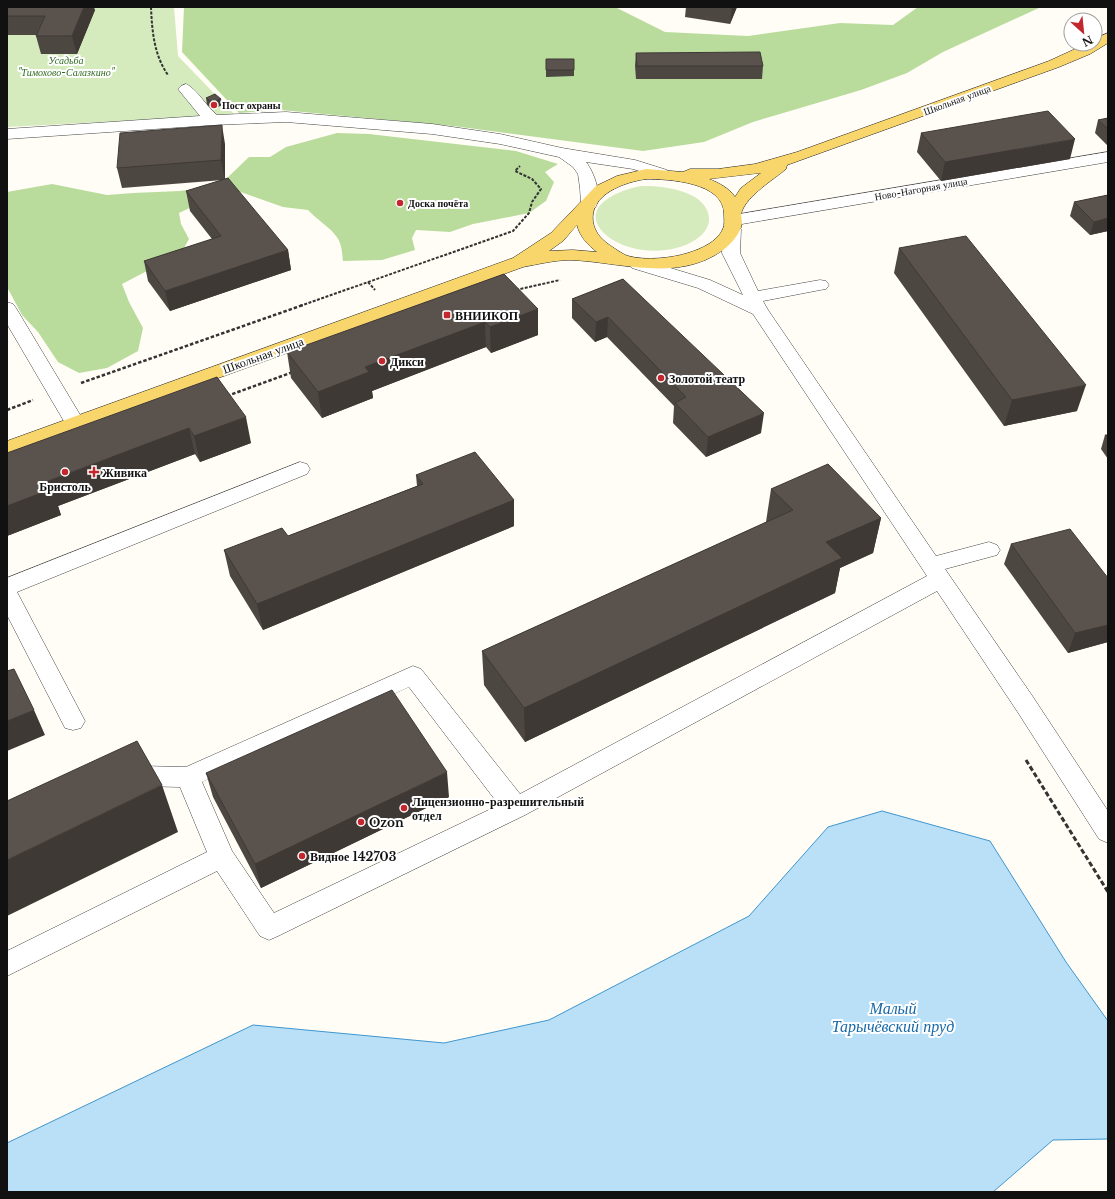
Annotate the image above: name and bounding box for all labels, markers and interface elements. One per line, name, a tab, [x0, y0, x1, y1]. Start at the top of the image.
north arrow	[1063, 12, 1103, 52]
text: N	[1079, 32, 1095, 50]
park label: Усадьба "Тимохово-Салазкино"	[18, 54, 116, 79]
street label: Школьная улица	[922, 82, 993, 118]
place label: Пост охраны	[222, 99, 281, 112]
marker: Пост охраны	[209, 100, 219, 110]
street label: Ново-Нагорная улица	[874, 174, 969, 204]
place label: Доска почёта	[408, 197, 468, 210]
marker: Доска почёта	[395, 198, 405, 208]
place label: ВНИИКОП	[455, 308, 519, 323]
marker: ВНИИКОП	[442, 310, 452, 320]
street label: Школьная улица	[221, 333, 306, 377]
place label: Дикси	[390, 354, 424, 369]
marker: Дикси	[377, 356, 387, 366]
place label: Золотой театр	[669, 371, 746, 386]
marker: Золотой театр	[656, 373, 666, 383]
place label: Живика	[102, 465, 147, 480]
marker: Бристоль	[60, 467, 70, 477]
marker: Живика	[89, 467, 99, 477]
place label: Бристоль	[39, 479, 91, 494]
place label: Лицензионно-разрешительный отдел	[412, 794, 584, 823]
marker: Лицензионно-разрешительный отдел	[399, 803, 409, 813]
place label: Ozon	[369, 815, 404, 830]
marker: Ozon	[356, 817, 366, 827]
place label: Видное 142703	[310, 849, 397, 864]
marker: Видное 142703	[297, 851, 307, 861]
water label: Малый Тарычёвский пруд	[832, 998, 954, 1036]

